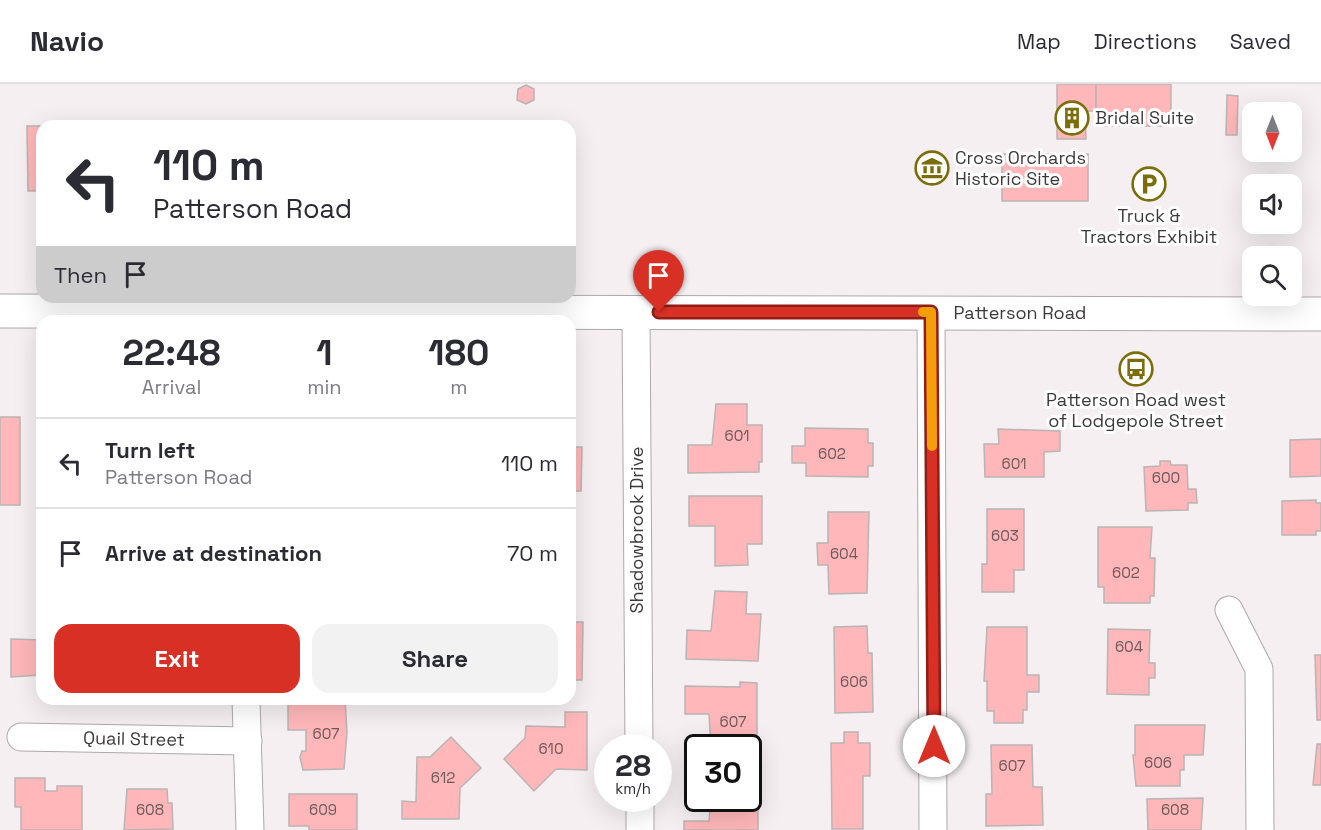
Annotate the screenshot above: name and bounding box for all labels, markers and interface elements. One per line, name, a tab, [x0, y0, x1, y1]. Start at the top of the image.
text: Navio	[30, 23, 104, 59]
text: Map	[1017, 28, 1061, 55]
text: Directions	[1094, 28, 1197, 55]
text: Saved	[1230, 28, 1291, 55]
building icon: Bridal Suite	[1054, 100, 1090, 136]
north arrow	[1242, 102, 1302, 162]
map controls	[1242, 102, 1302, 306]
place label: Bridal Suite	[1095, 106, 1194, 129]
text: 110 m	[153, 139, 265, 192]
icon: left	[54, 144, 132, 222]
place label: Cross Orchards Historic Site	[955, 146, 1086, 190]
museum icon: Cross Orchards Historic Site	[914, 150, 950, 186]
parking icon: Truck & Tractors Exhibit	[1131, 166, 1167, 202]
button: sound	[1242, 174, 1302, 234]
text: Patterson Road	[153, 191, 352, 226]
place label: Truck & Tractors Exhibit	[1081, 204, 1217, 248]
button: search	[1242, 246, 1302, 306]
pin	[633, 250, 684, 312]
icon: arrive	[119, 258, 152, 291]
icon: arrive	[642, 259, 675, 292]
text: Then	[54, 261, 107, 289]
street label: Patterson Road	[954, 301, 1086, 324]
text: 22:48	[123, 330, 221, 376]
text: 1	[316, 330, 333, 376]
text: 180	[428, 330, 489, 376]
bus stop icon: Patterson Road west of Lodgepole Street	[1118, 351, 1154, 387]
text: Arrival	[142, 374, 201, 400]
text: min	[307, 374, 342, 400]
text: m	[450, 374, 467, 400]
place label: Patterson Road west of Lodgepole Street	[1046, 388, 1226, 432]
house number: 601	[724, 426, 750, 445]
text: Turn left	[105, 436, 195, 464]
house number: 602	[818, 444, 846, 463]
icon: left	[54, 447, 87, 480]
street label: Shadowbrook Drive	[625, 447, 648, 613]
text: 110 m	[501, 449, 558, 477]
house number: 601	[1001, 454, 1027, 473]
text: Patterson Road	[105, 464, 253, 490]
house number: 600	[1152, 468, 1180, 487]
house number: 603	[991, 526, 1019, 545]
icon: arrive	[54, 537, 87, 570]
text: Arrive at destination	[105, 539, 322, 567]
text: 70 m	[507, 539, 558, 567]
house number: 604	[830, 544, 858, 563]
house number: 602	[1112, 563, 1140, 582]
button: Exit	[54, 624, 300, 693]
button: Share	[312, 624, 558, 693]
house number: 604	[1115, 637, 1143, 656]
house number: 606	[840, 672, 868, 691]
house number: 607	[720, 712, 747, 731]
position arrow	[902, 714, 966, 778]
house number: 607	[313, 724, 340, 743]
street label: Quail Street	[83, 726, 185, 751]
speed limit sign: 30	[684, 734, 762, 812]
house number: 610	[538, 739, 564, 758]
text: 28	[615, 746, 651, 785]
house number: 606	[1144, 753, 1172, 772]
house number: 607	[999, 756, 1026, 775]
house number: 612	[431, 768, 455, 787]
text: km/h	[615, 779, 651, 798]
house number: 608	[136, 800, 164, 819]
house number: 609	[309, 800, 337, 819]
house number: 608	[1161, 800, 1189, 819]

